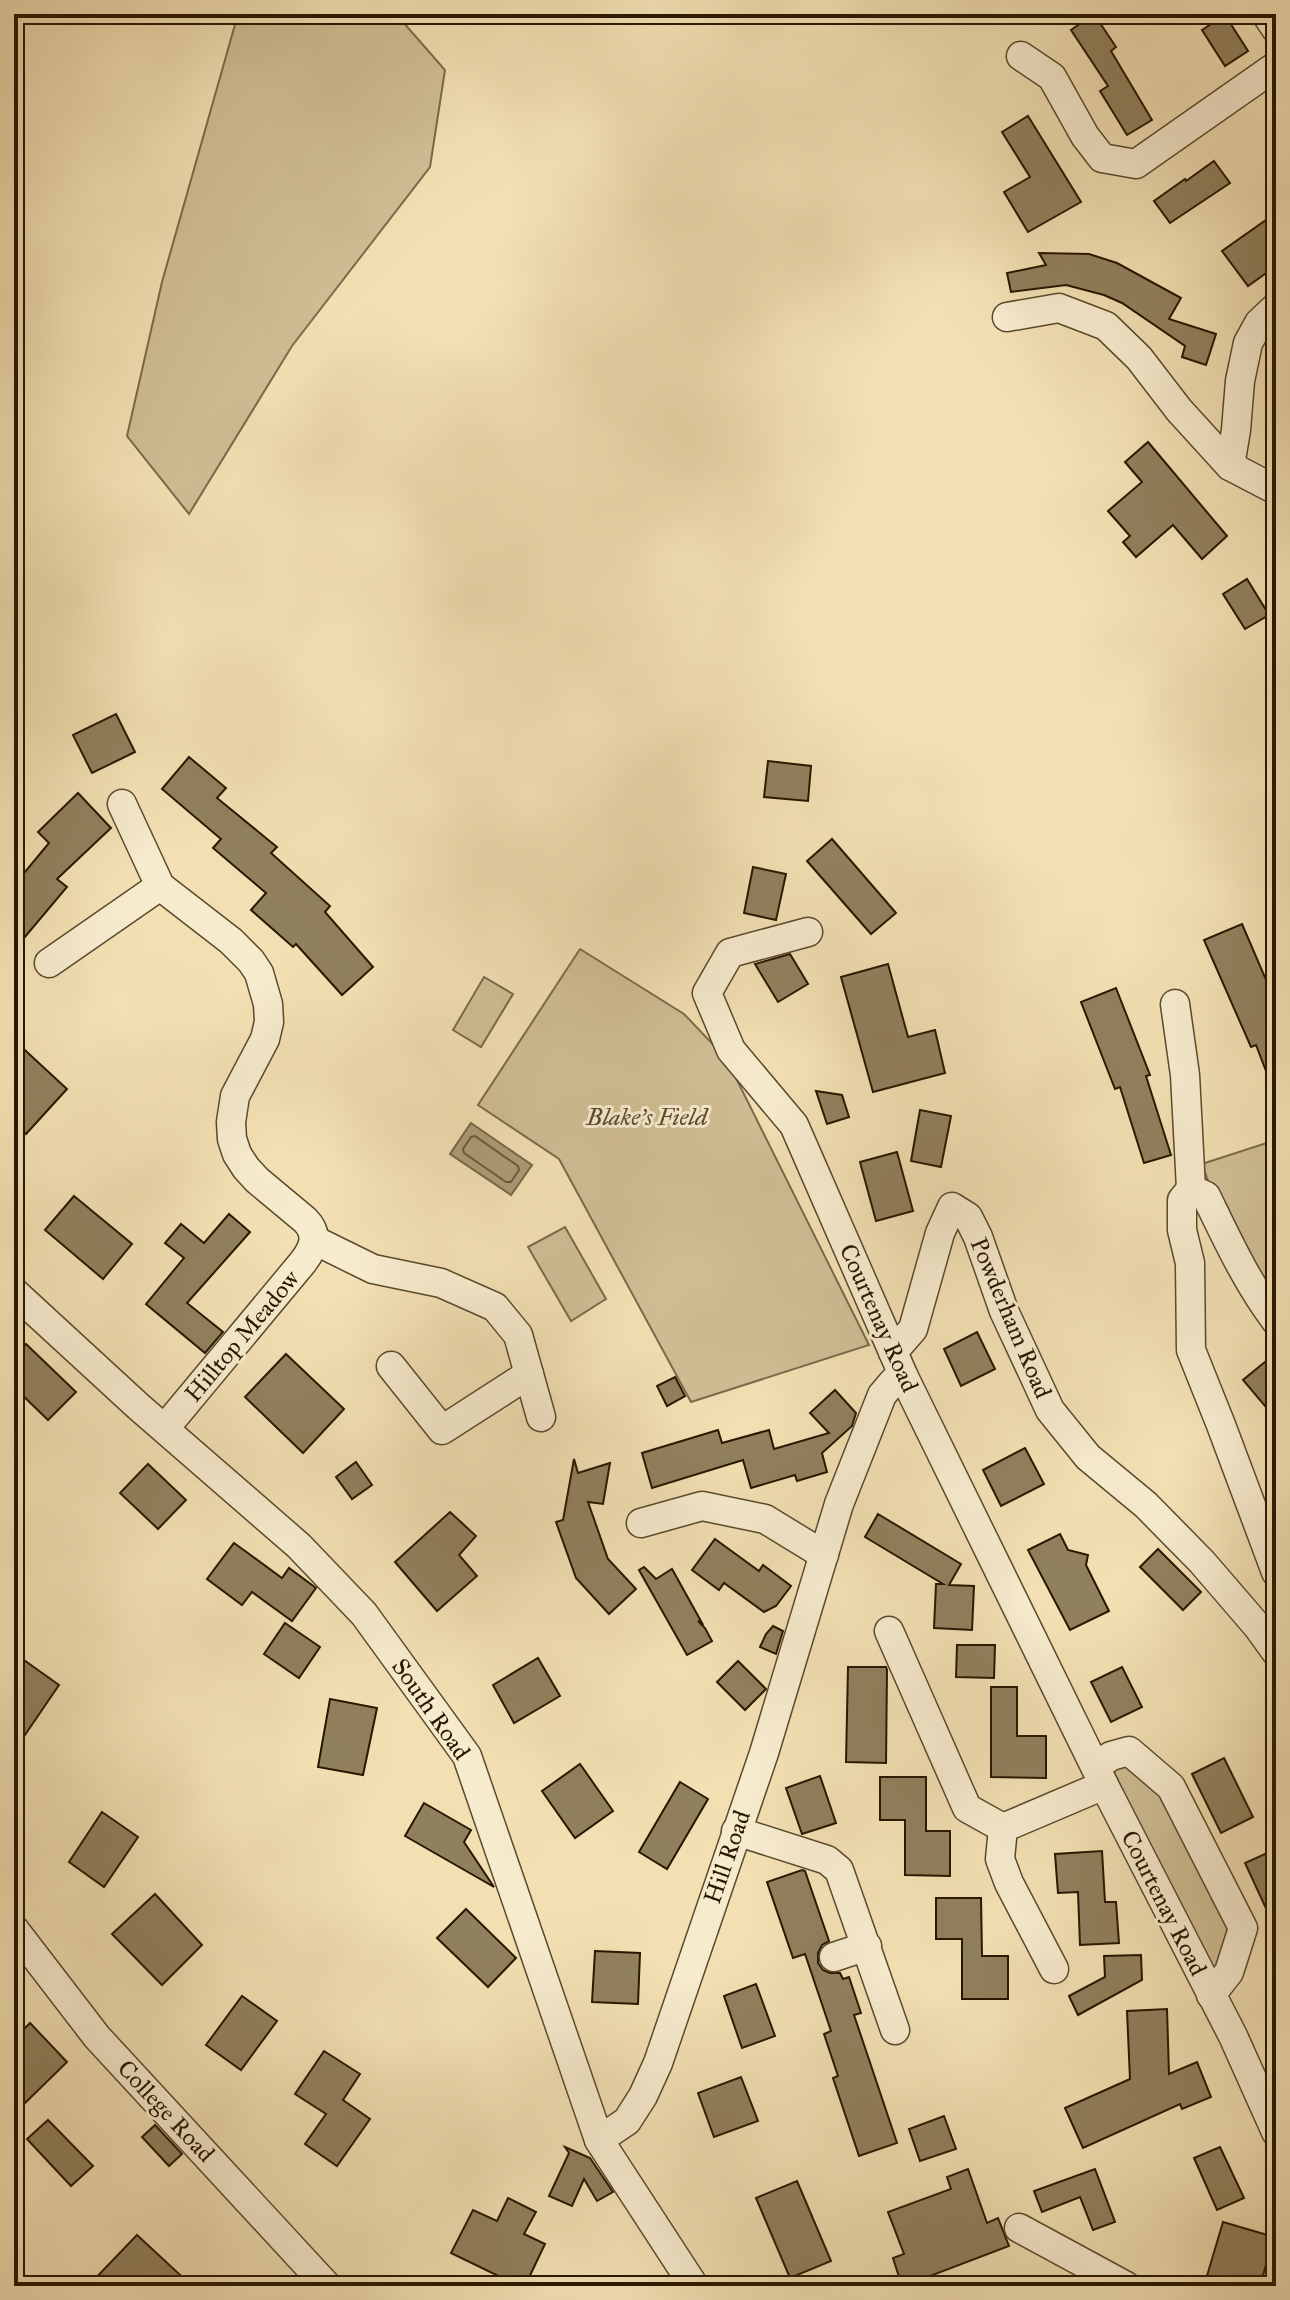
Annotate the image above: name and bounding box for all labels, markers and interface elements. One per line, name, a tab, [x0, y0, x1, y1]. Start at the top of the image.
park label: Blake's Field	[586, 1102, 709, 1132]
street label: Powderham Road	[964, 1233, 1058, 1403]
street label: Courtenay Road	[833, 1239, 925, 1397]
street label: Hilltop Meadow	[178, 1263, 307, 1408]
street label: South Road	[385, 1652, 477, 1766]
street label: Hill Road	[697, 1806, 757, 1908]
street label: Courtenay Road	[1114, 1825, 1214, 1981]
street label: College Road	[111, 2054, 221, 2168]

